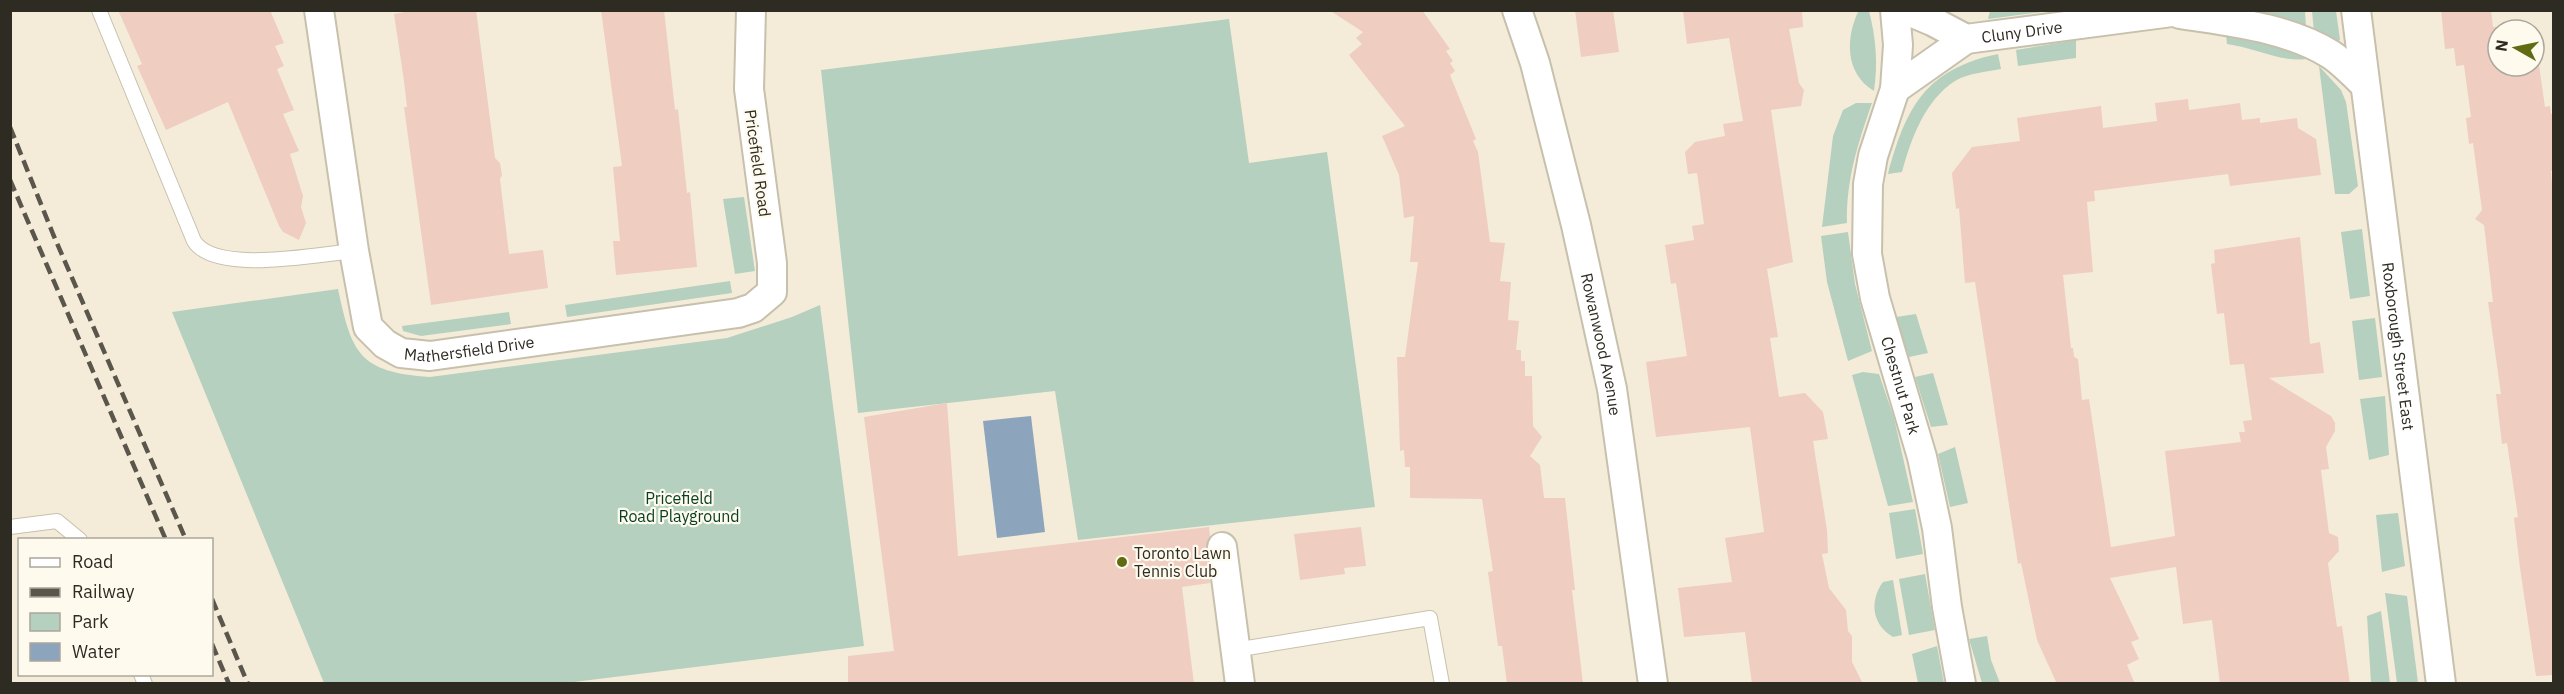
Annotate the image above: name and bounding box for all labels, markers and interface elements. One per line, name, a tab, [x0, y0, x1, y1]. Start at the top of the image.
street label: Cluny Drive	[1980, 16, 2064, 47]
north arrow	[2486, 18, 2546, 78]
text: N	[2490, 38, 2512, 53]
street label: Pricefield Road	[741, 108, 775, 218]
street label: Roxborough Street East	[2378, 261, 2419, 432]
street label: Rowanwood Avenue	[1577, 271, 1626, 417]
street label: Mathersfield Drive	[403, 332, 536, 366]
street label: Chestnut Park	[1877, 334, 1925, 437]
park label: Pricefield Road Playground	[618, 488, 740, 526]
legend	[18, 538, 213, 676]
place label: Toronto Lawn Tennis Club	[1134, 543, 1231, 581]
text: Road	[72, 550, 113, 573]
marker: Toronto Lawn Tennis Club	[1115, 555, 1129, 569]
text: Railway	[72, 580, 134, 603]
text: Park	[72, 610, 109, 633]
text: Water	[72, 640, 121, 663]

